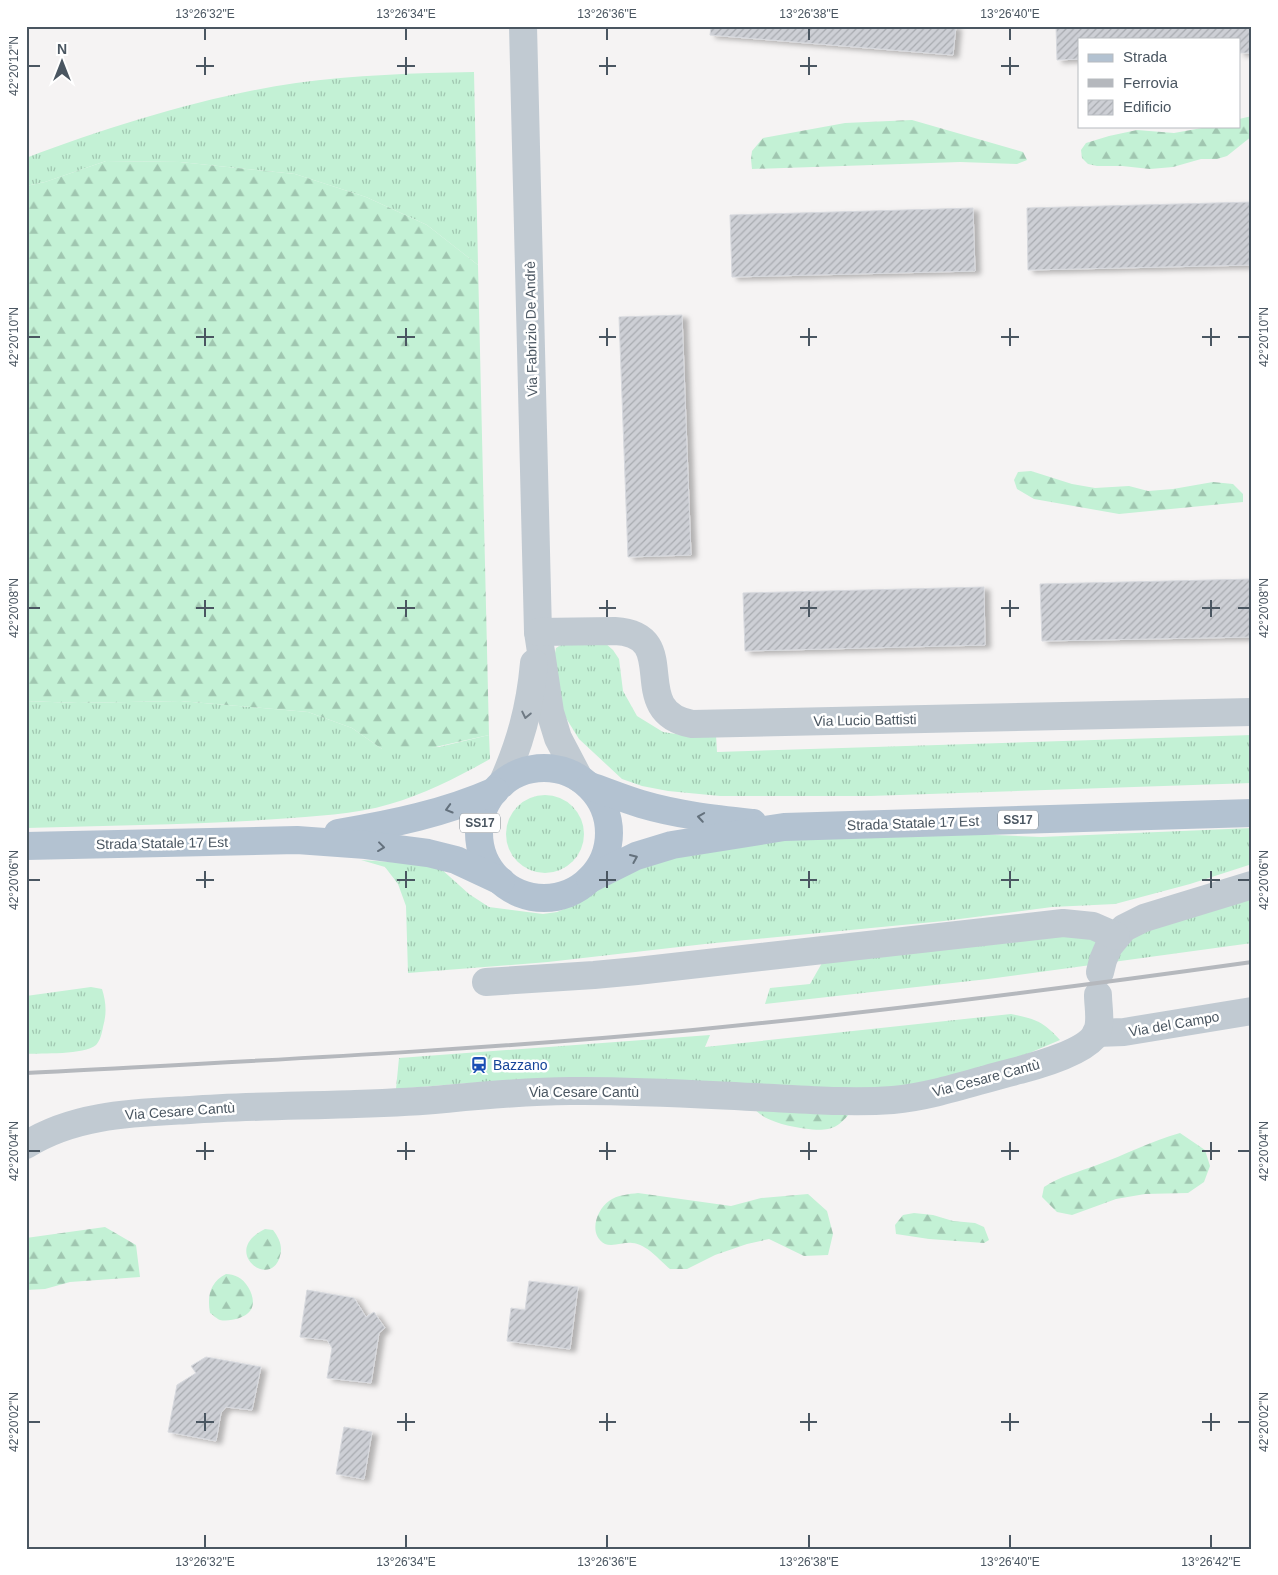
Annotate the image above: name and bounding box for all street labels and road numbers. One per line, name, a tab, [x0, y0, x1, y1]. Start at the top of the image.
street label: Via Fabrizio De Andrè	[522, 261, 540, 397]
street label: Via Lucio Battisti	[813, 711, 917, 729]
road number: SS17	[998, 810, 1038, 830]
street label: Strada Statale 17 Est	[847, 813, 979, 833]
road number: SS17	[460, 814, 500, 832]
street label: Strada Statale 17 Est	[96, 834, 228, 852]
street label: Via del Campo	[1128, 1008, 1221, 1040]
street label: Via Cesare Cantù	[931, 1056, 1041, 1100]
street label: Via Cesare Cantù	[529, 1084, 639, 1100]
street label: Via Cesare Cantù	[124, 1099, 236, 1123]

